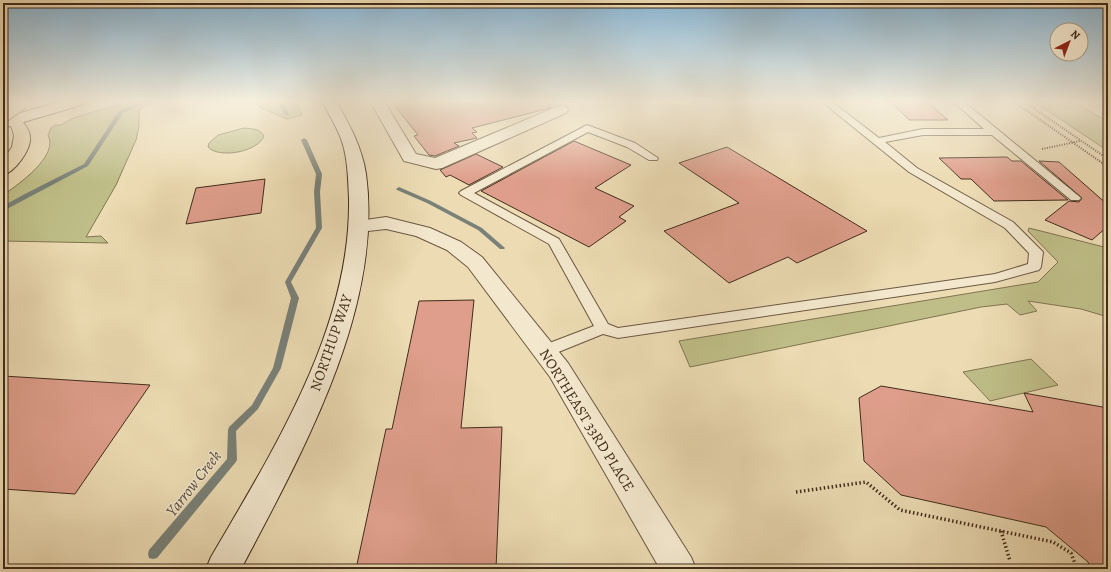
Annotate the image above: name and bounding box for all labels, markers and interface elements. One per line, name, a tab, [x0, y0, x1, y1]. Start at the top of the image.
north arrow	[1049, 22, 1089, 62]
text: N	[1067, 27, 1083, 43]
street label: NORTHUP WAY	[305, 291, 357, 394]
street label: NORTHEAST 33RD PLACE	[535, 345, 639, 495]
water label: Yarrow Creek	[161, 446, 227, 521]

